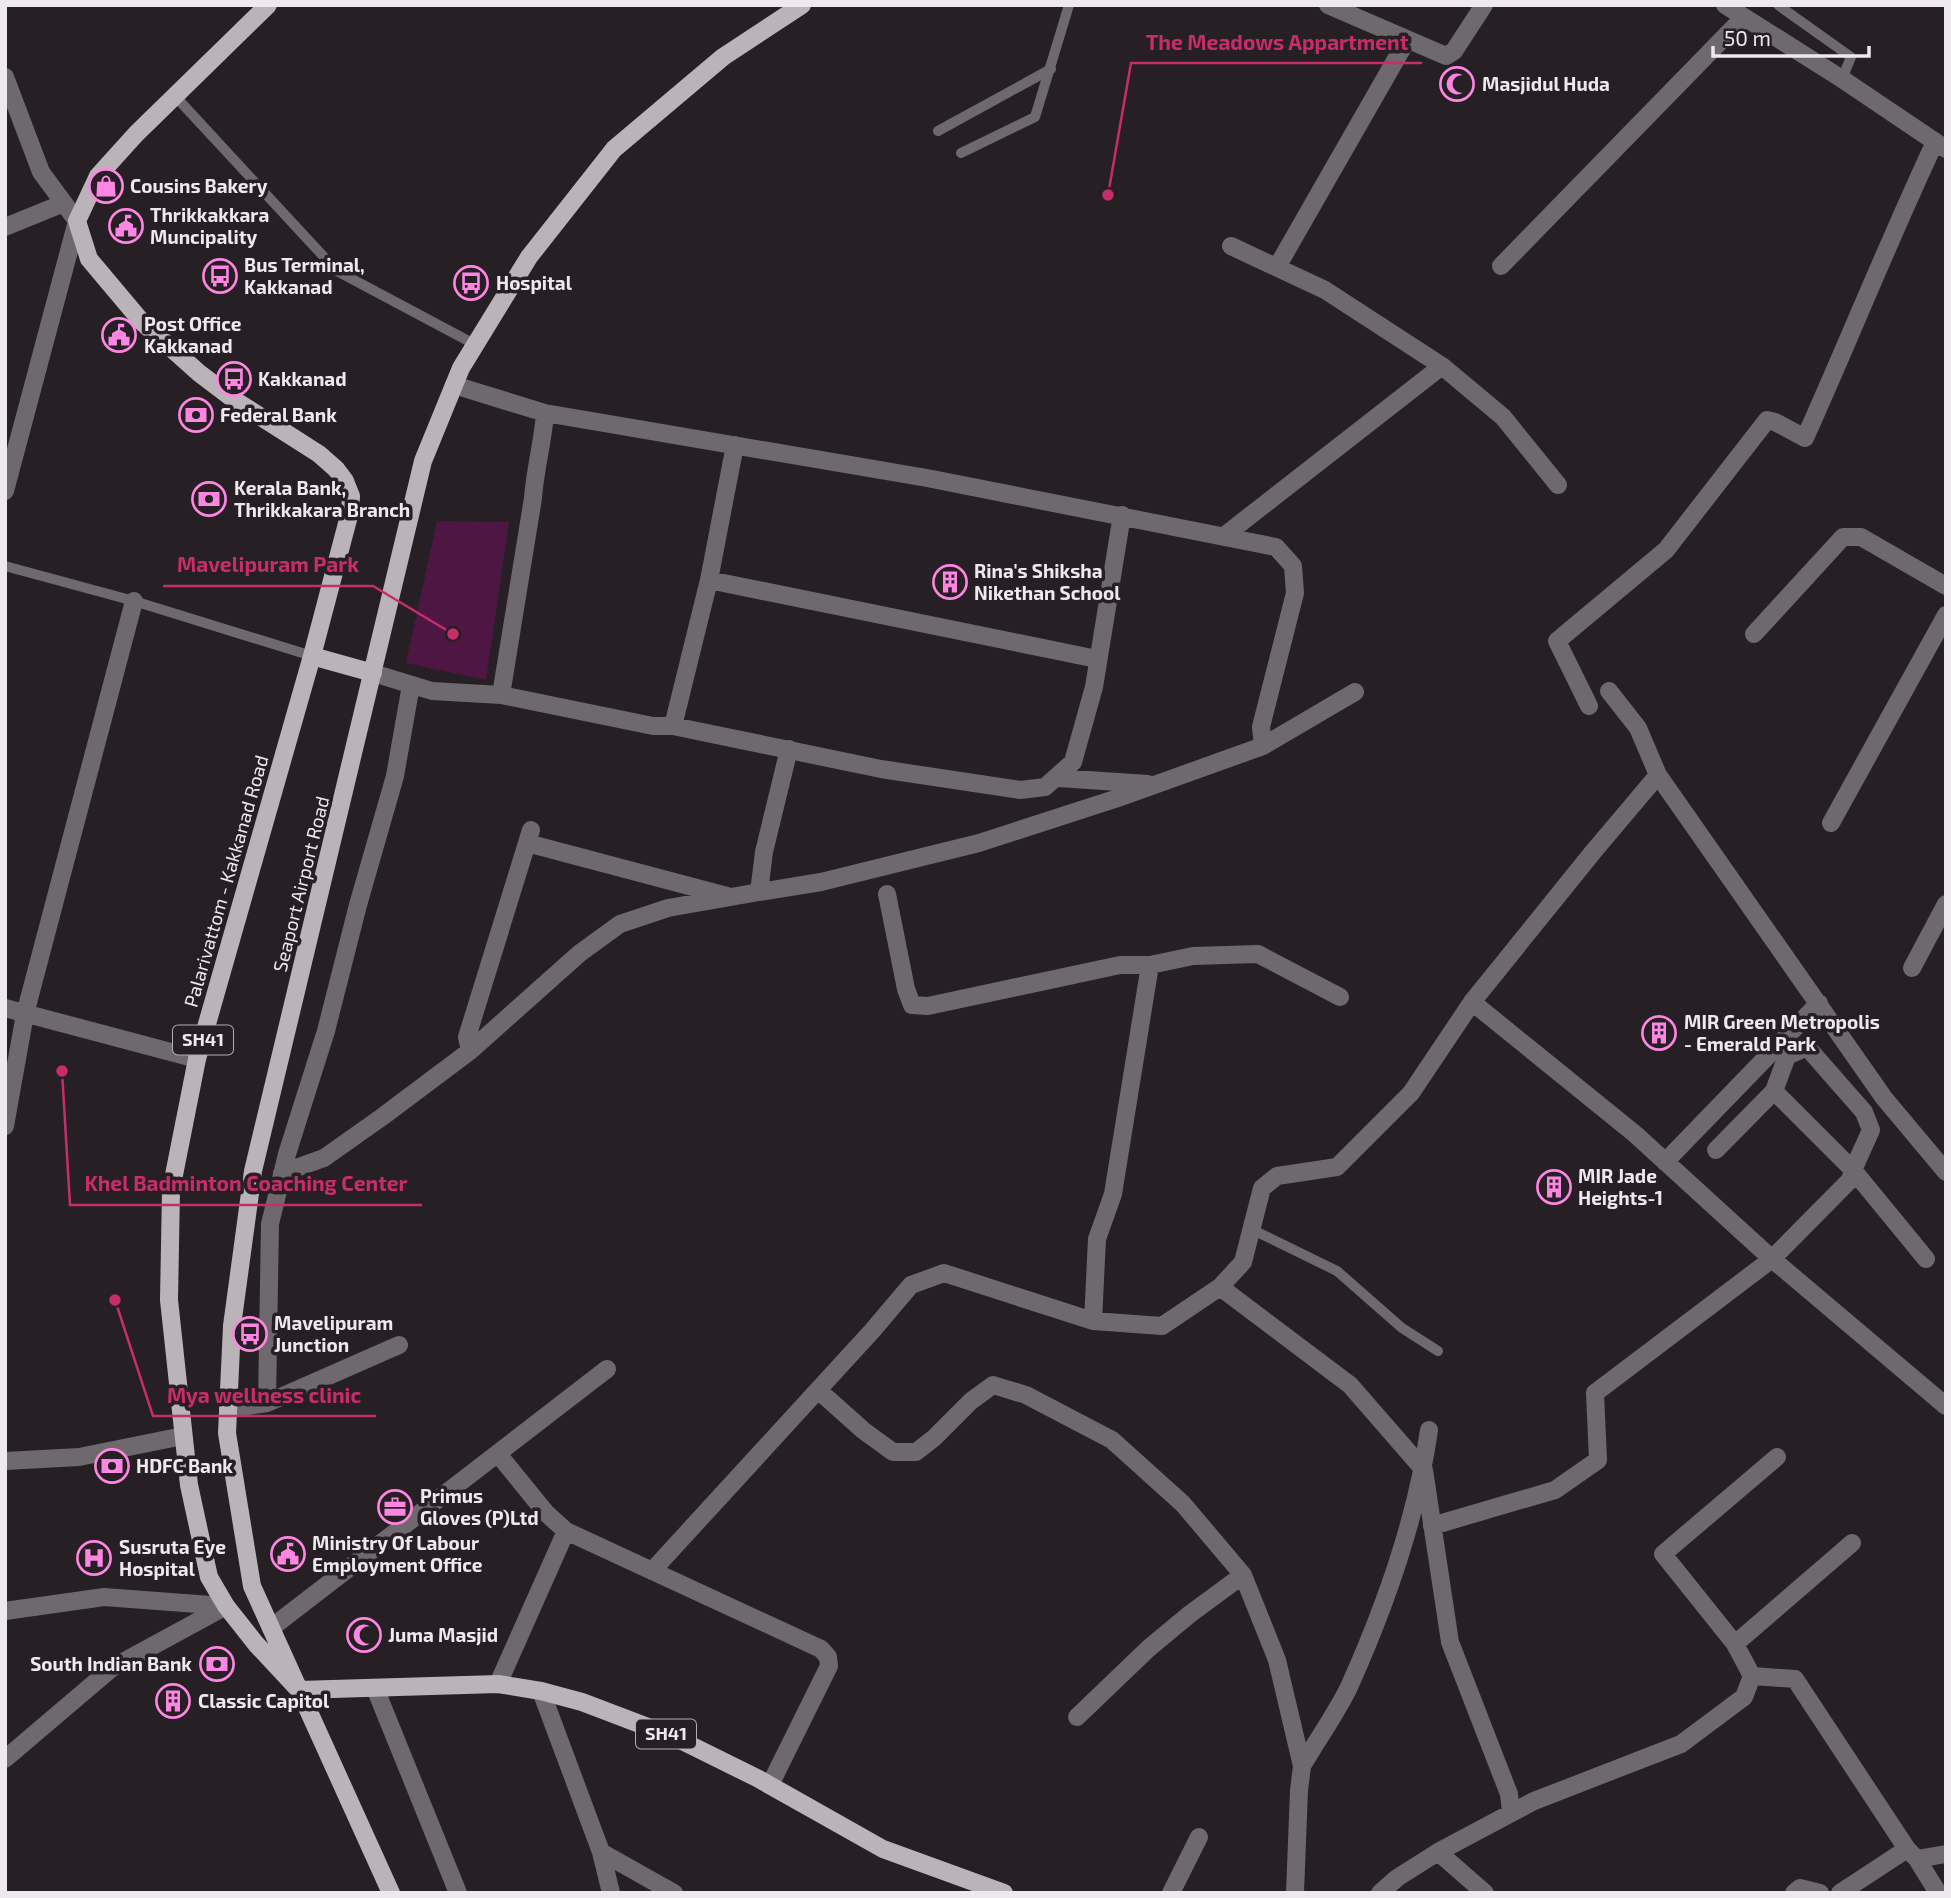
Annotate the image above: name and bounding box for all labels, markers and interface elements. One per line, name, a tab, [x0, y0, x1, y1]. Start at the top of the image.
scale bar	[1713, 14, 1869, 58]
callout: The Meadows Appartment	[1131, 21, 1422, 63]
text: 50 m	[1724, 25, 1771, 50]
text: The Meadows Appartment	[1146, 29, 1409, 54]
mosque icon: Masjidul Huda	[1438, 65, 1476, 103]
place label: Masjidul Huda	[1482, 72, 1610, 95]
shop icon: Cousins Bakery	[87, 167, 125, 205]
place label: Cousins Bakery	[130, 174, 268, 198]
place label: Thrikkakkara Muncipality	[150, 203, 269, 249]
public building icon: Thrikkakkara Muncipality	[107, 207, 145, 245]
place label: Bus Terminal, Kakkanad	[244, 253, 365, 298]
bus stop icon: Bus Terminal, Kakkanad	[201, 257, 239, 295]
bus stop icon: Hospital	[452, 264, 490, 302]
place label: Hospital	[496, 271, 573, 294]
place label: Post Office Kakkanad	[144, 312, 242, 357]
public building icon: Post Office Kakkanad	[100, 316, 138, 354]
bus stop icon: Kakkanad	[215, 360, 253, 398]
place label: Kakkanad	[258, 367, 347, 390]
bank icon: Federal Bank	[177, 396, 215, 434]
place label: Federal Bank	[220, 403, 337, 426]
place label: Kerala Bank, Thrikkakara Branch	[234, 476, 410, 521]
bank icon: Kerala Bank, Thrikkakara Branch	[190, 480, 228, 518]
callout: Mavelipuram Park	[163, 544, 373, 586]
text: Mavelipuram Park	[177, 551, 359, 576]
place label: Rina's Shiksha Nikethan School	[974, 559, 1121, 604]
building icon: Rina's Shiksha Nikethan School	[931, 563, 969, 601]
street label: Palarivattom - Kakkanad Road	[178, 752, 273, 1010]
street label: Seaport Airport Road	[268, 793, 334, 974]
place label: MIR Green Metropolis - Emerald Park	[1684, 1010, 1880, 1055]
building icon: MIR Green Metropolis - Emerald Park	[1640, 1014, 1678, 1052]
road number: SH41	[173, 1026, 233, 1055]
callout: Khel Badminton Coaching Center	[70, 1163, 422, 1205]
place label: MIR Jade Heights-1	[1578, 1164, 1663, 1209]
building icon: MIR Jade Heights-1	[1535, 1168, 1573, 1206]
text: Khel Badminton Coaching Center	[84, 1170, 408, 1195]
place label: Mavelipuram Junction	[274, 1311, 393, 1356]
bus stop icon: Mavelipuram Junction	[231, 1315, 269, 1353]
callout: Mya wellness clinic	[153, 1374, 376, 1416]
text: Mya wellness clinic	[167, 1382, 361, 1408]
bank icon: HDFC Bank	[93, 1447, 131, 1485]
place label: HDFC Bank	[136, 1454, 233, 1477]
place label: Primus Gloves (P)Ltd	[420, 1484, 539, 1529]
office icon: Primus Gloves (P)Ltd	[376, 1488, 414, 1526]
place label: Ministry Of Labour Employment Office	[312, 1531, 483, 1577]
place label: Susruta Eye Hospital	[119, 1535, 226, 1580]
public building icon: Ministry Of Labour Employment Office	[269, 1535, 307, 1573]
hospital icon: Susruta Eye Hospital	[75, 1539, 113, 1577]
mosque icon: Juma Masjid	[345, 1616, 383, 1654]
place label: Juma Masjid	[388, 1623, 498, 1646]
bank icon: South Indian Bank	[198, 1645, 236, 1683]
place label: South Indian Bank	[30, 1652, 192, 1675]
building icon: Classic Capitol	[154, 1682, 192, 1720]
place label: Classic Capitol	[198, 1689, 330, 1712]
road number: SH41	[636, 1720, 696, 1749]

